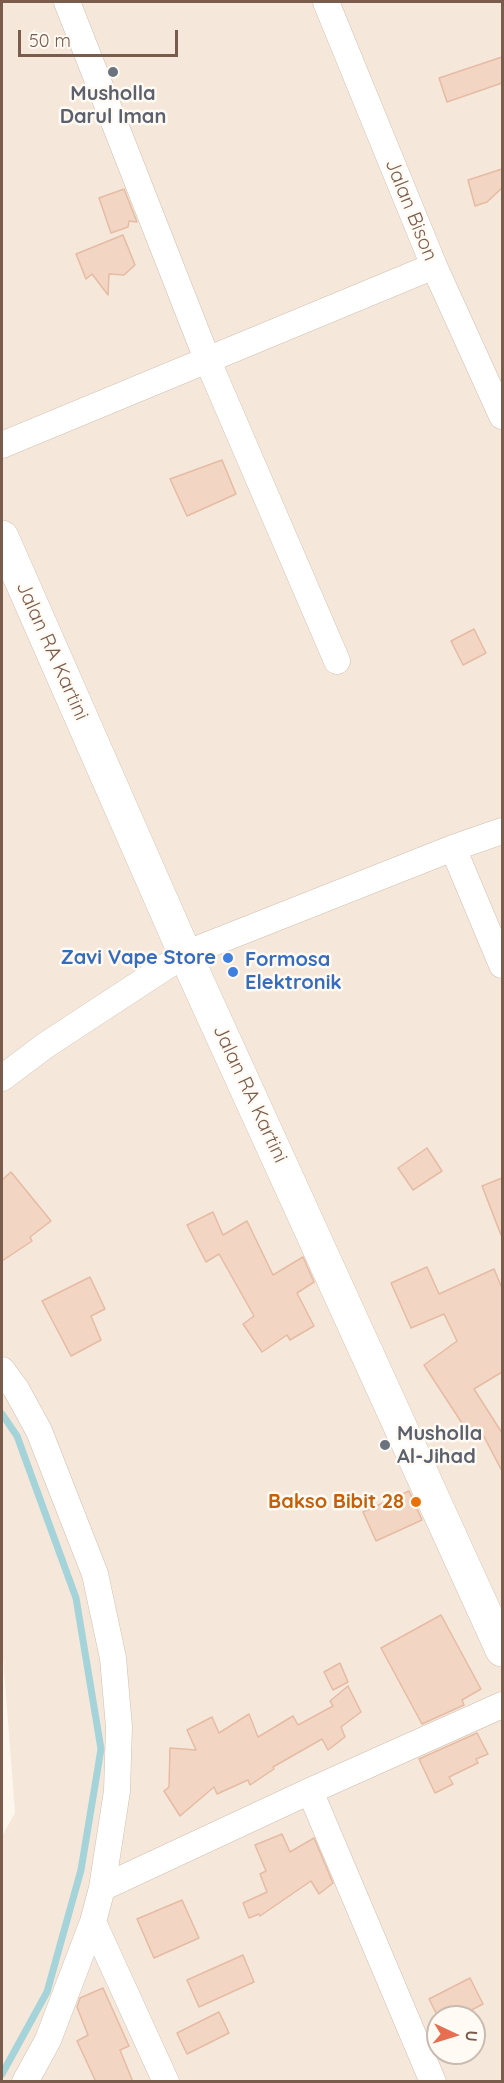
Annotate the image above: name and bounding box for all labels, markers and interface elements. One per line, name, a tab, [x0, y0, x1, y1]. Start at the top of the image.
scale bar	[21, 18, 182, 56]
text: 50 m	[29, 29, 71, 52]
marker: Musholla Darul Iman	[106, 65, 120, 79]
place label: Musholla Darul Iman	[60, 82, 166, 129]
street label: Jalan Bison	[380, 156, 442, 264]
street label: Jalan RA Kartini	[11, 578, 93, 724]
place label: Zavi Vape Store	[61, 946, 216, 970]
place label: Formosa Elektronik	[245, 948, 342, 995]
marker: Zavi Vape Store	[221, 951, 235, 965]
marker: Formosa Elektronik	[226, 965, 240, 979]
street label: Jalan RA Kartini	[208, 1021, 292, 1167]
place label: Musholla Al-Jihad	[397, 1422, 482, 1469]
marker: Musholla Al-Jihad	[378, 1438, 392, 1452]
place label: Bakso Bibit 28	[268, 1490, 404, 1514]
marker: Bakso Bibit 28	[409, 1495, 423, 1509]
north arrow	[426, 2005, 486, 2065]
text: U	[462, 2030, 482, 2042]

